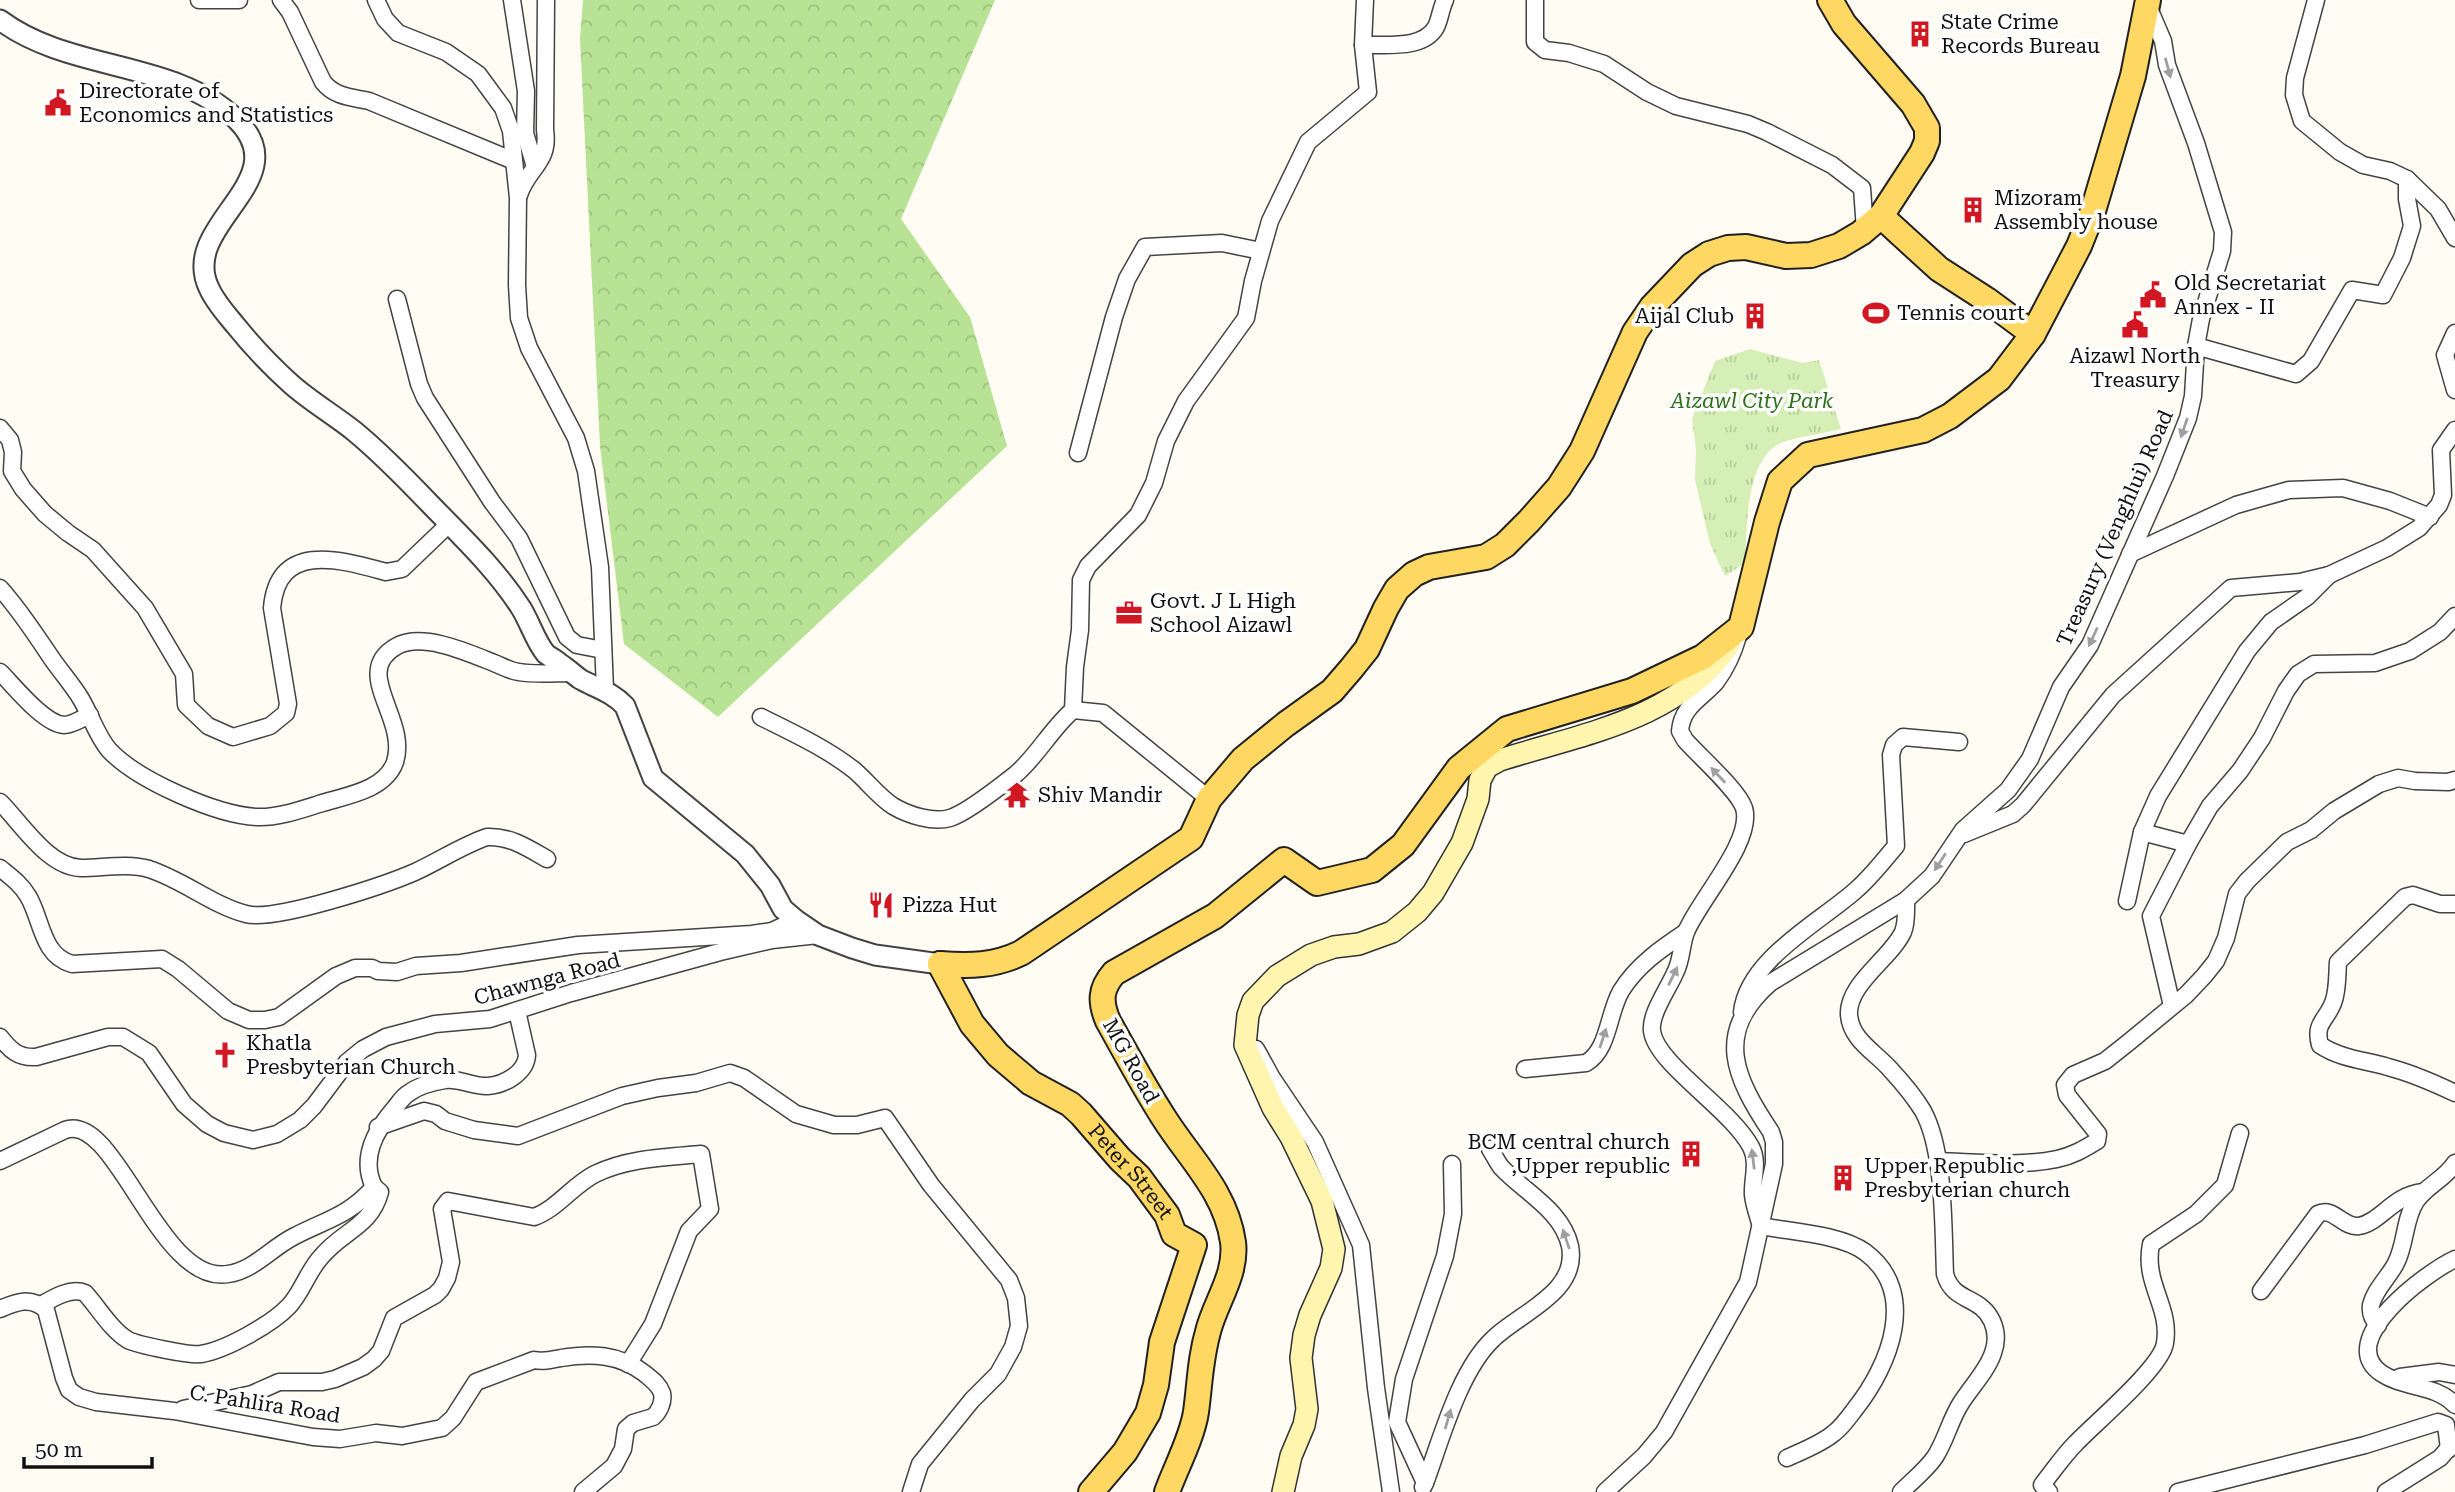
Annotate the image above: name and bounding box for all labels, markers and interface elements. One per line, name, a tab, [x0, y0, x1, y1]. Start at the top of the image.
place label: State Crime Records Bureau	[1941, 10, 2100, 58]
building icon: State Crime Records Bureau	[1905, 19, 1935, 49]
one-way arrow	[2164, 58, 2174, 79]
place label: Directorate of Economics and Statistics	[79, 79, 333, 127]
public building icon: Directorate of Economics and Statistics	[43, 88, 73, 118]
place label: Mizoram Assembly house	[1994, 186, 2158, 234]
building icon: Mizoram Assembly house	[1958, 195, 1988, 225]
place label: Old Secretariat Annex - II	[2174, 271, 2326, 319]
public building icon: Old Secretariat Annex - II	[2138, 280, 2168, 310]
sports icon: Tennis court	[1861, 298, 1891, 328]
building icon: Aijal Club	[1740, 301, 1770, 331]
place label: Tennis court	[1897, 301, 2025, 325]
place label: Aijal Club	[1635, 304, 1734, 328]
public building icon: Aizawl North Treasury	[2120, 310, 2150, 340]
place label: Aizawl North Treasury	[2069, 344, 2201, 392]
park label: Aizawl City Park	[1669, 389, 1834, 413]
street label: Treasury (Venghlui) Road	[2052, 406, 2178, 650]
one-way arrow	[2179, 418, 2189, 439]
place label: Govt. J L High School Aizawl	[1150, 589, 1297, 637]
office icon: Govt. J L High School Aizawl	[1114, 598, 1144, 628]
one-way arrow	[2088, 627, 2099, 647]
one-way arrow	[1710, 767, 1726, 784]
temple icon: Shiv Mandir	[1002, 780, 1032, 810]
place label: Shiv Mandir	[1038, 783, 1163, 807]
one-way arrow	[1934, 853, 1947, 872]
restaurant icon: Pizza Hut	[866, 890, 896, 920]
place label: Pizza Hut	[902, 893, 997, 917]
street label: Chawnga Road	[471, 948, 623, 1010]
one-way arrow	[1668, 966, 1679, 986]
street label: MG Road	[1098, 1014, 1164, 1108]
one-way arrow	[1598, 1028, 1609, 1049]
place label: Khatla Presbyterian Church	[246, 1031, 456, 1079]
church icon: Khatla Presbyterian Church	[210, 1040, 240, 1070]
street label: Peter Street	[1083, 1119, 1178, 1224]
place label: BCM central church ,Upper republic	[1467, 1130, 1670, 1178]
building icon: BCM central church ,Upper republic	[1676, 1139, 1706, 1169]
one-way arrow	[1747, 1148, 1758, 1170]
place label: Upper Republic Presbyterian church	[1864, 1154, 2071, 1202]
building icon: Upper Republic Presbyterian church	[1828, 1163, 1858, 1193]
one-way arrow	[1560, 1228, 1571, 1249]
street label: C. Pahlira Road	[188, 1380, 343, 1428]
one-way arrow	[1444, 1408, 1454, 1429]
scale bar	[24, 1426, 152, 1470]
text: 50 m	[35, 1438, 83, 1462]

